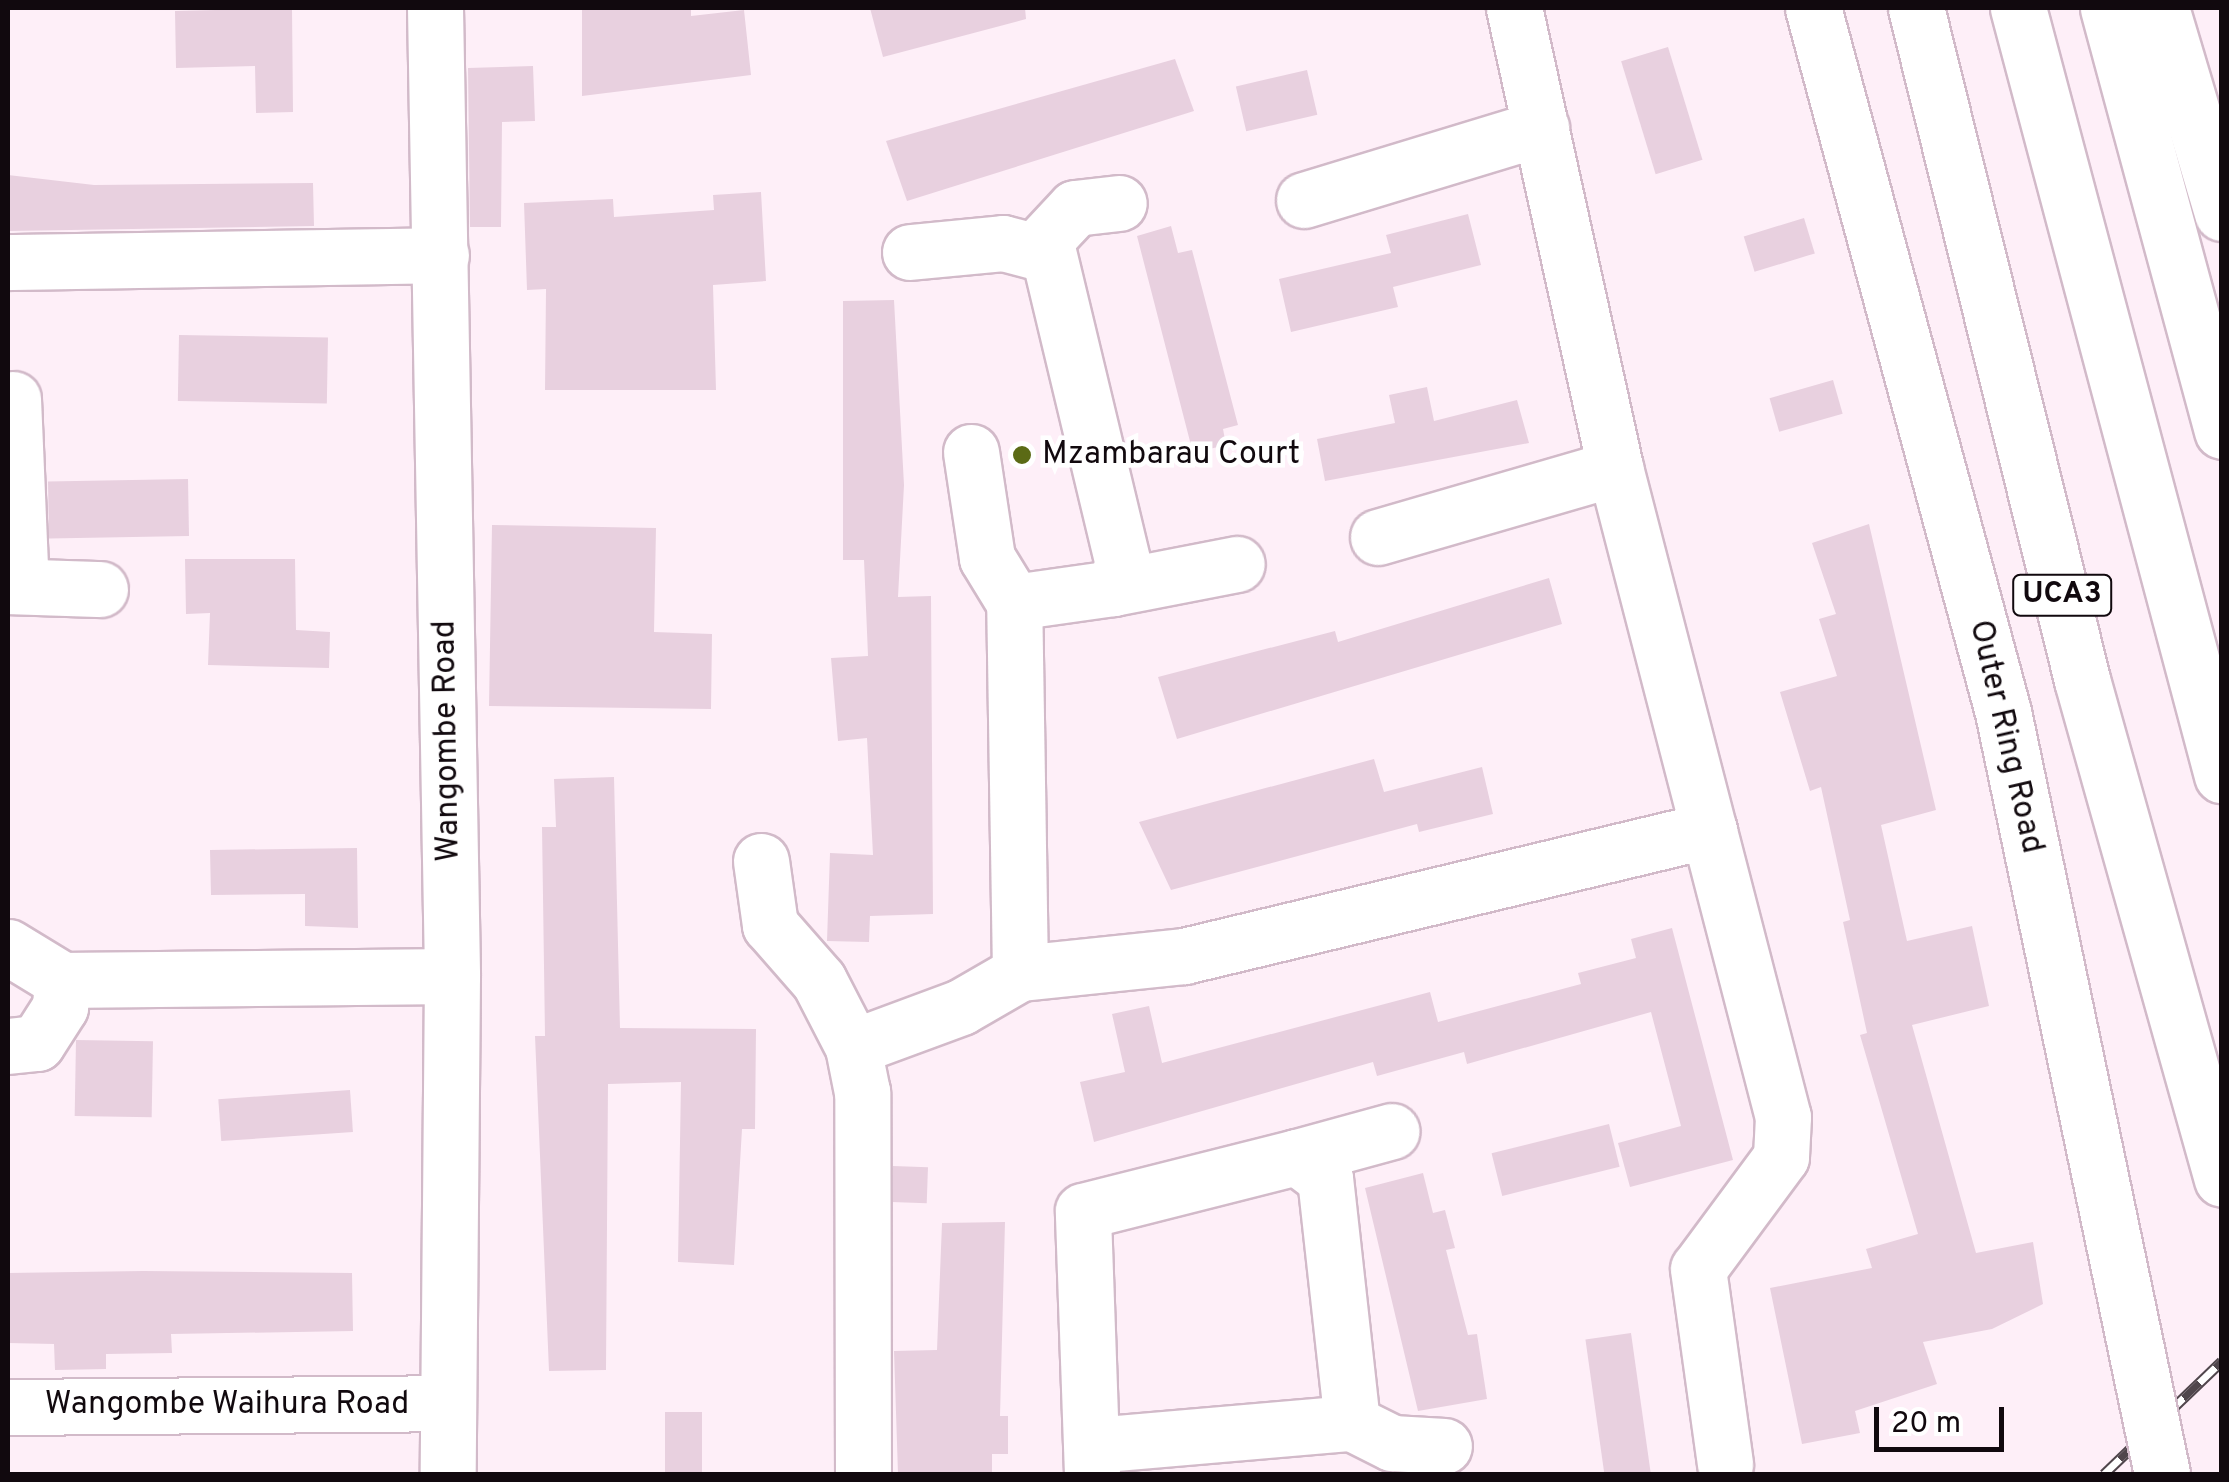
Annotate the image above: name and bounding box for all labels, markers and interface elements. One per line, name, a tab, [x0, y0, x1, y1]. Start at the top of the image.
place label: Mzambarau Court	[1042, 436, 1300, 474]
marker: Mzambarau Court	[1011, 444, 1033, 466]
road number: UCA3	[2012, 570, 2112, 620]
street label: Outer Ring Road	[1960, 617, 2050, 857]
street label: Wangombe Road	[427, 620, 469, 862]
street label: Wangombe Waihura Road	[44, 1386, 410, 1424]
scale bar	[1879, 1387, 2009, 1449]
text: 20 m	[1891, 1406, 1961, 1443]

